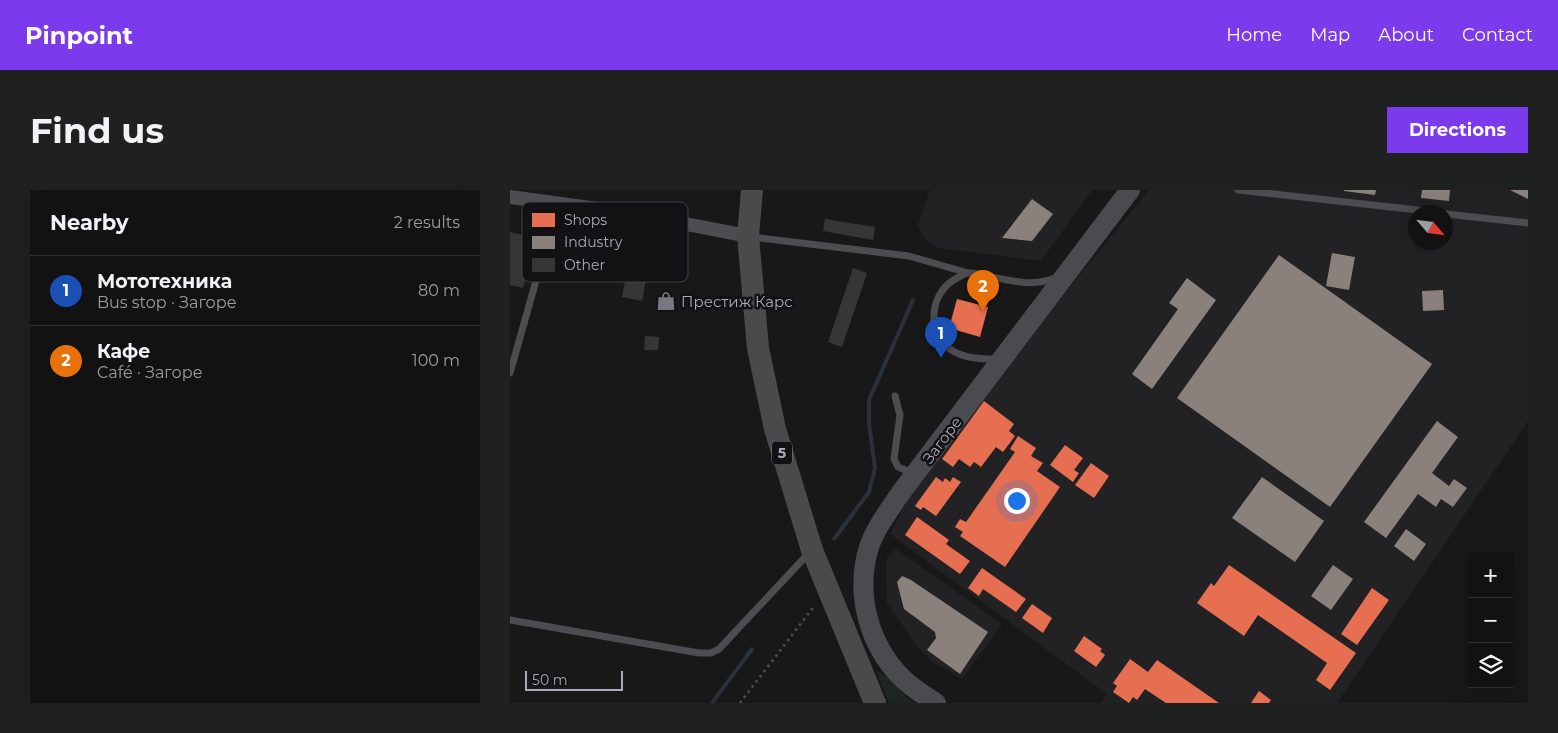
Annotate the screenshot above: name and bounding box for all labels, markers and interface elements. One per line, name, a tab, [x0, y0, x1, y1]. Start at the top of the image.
text: Pinpoint	[25, 21, 133, 50]
text: Home	[1226, 24, 1282, 46]
text: Map	[1310, 24, 1350, 46]
text: About	[1378, 24, 1434, 46]
text: Contact	[1462, 24, 1533, 46]
button: Directions	[1387, 107, 1528, 153]
text: Find us	[30, 109, 164, 152]
legend	[522, 202, 688, 282]
north arrow	[1408, 205, 1453, 250]
text: Nearby	[50, 210, 129, 235]
text: Shops	[564, 211, 607, 229]
text: 2 results	[394, 213, 460, 232]
text: Industry	[564, 233, 623, 251]
text: Other	[564, 256, 605, 274]
text: Мототехника	[97, 270, 232, 293]
pin: 2	[967, 270, 999, 311]
text: 1	[63, 281, 69, 300]
text: 80 m	[418, 281, 460, 300]
shop icon: Престиж Карс	[655, 290, 677, 312]
place label: Престиж Карс	[681, 292, 793, 311]
text: Bus stop · Загоре	[97, 293, 237, 312]
pin: 1	[925, 317, 957, 358]
text: Кафе	[97, 340, 150, 363]
text: 2	[61, 351, 71, 370]
text: 100 m	[412, 351, 460, 370]
text: Café · Загоре	[97, 363, 203, 382]
street label: Загоре	[918, 413, 966, 467]
road number: 5	[772, 442, 792, 464]
your location	[1004, 488, 1030, 514]
map controls	[1468, 553, 1513, 688]
button: +	[1468, 553, 1513, 598]
button: −	[1468, 598, 1513, 643]
button: layers	[1468, 643, 1513, 688]
scale bar	[525, 668, 622, 691]
text: 50 m	[532, 671, 568, 689]

